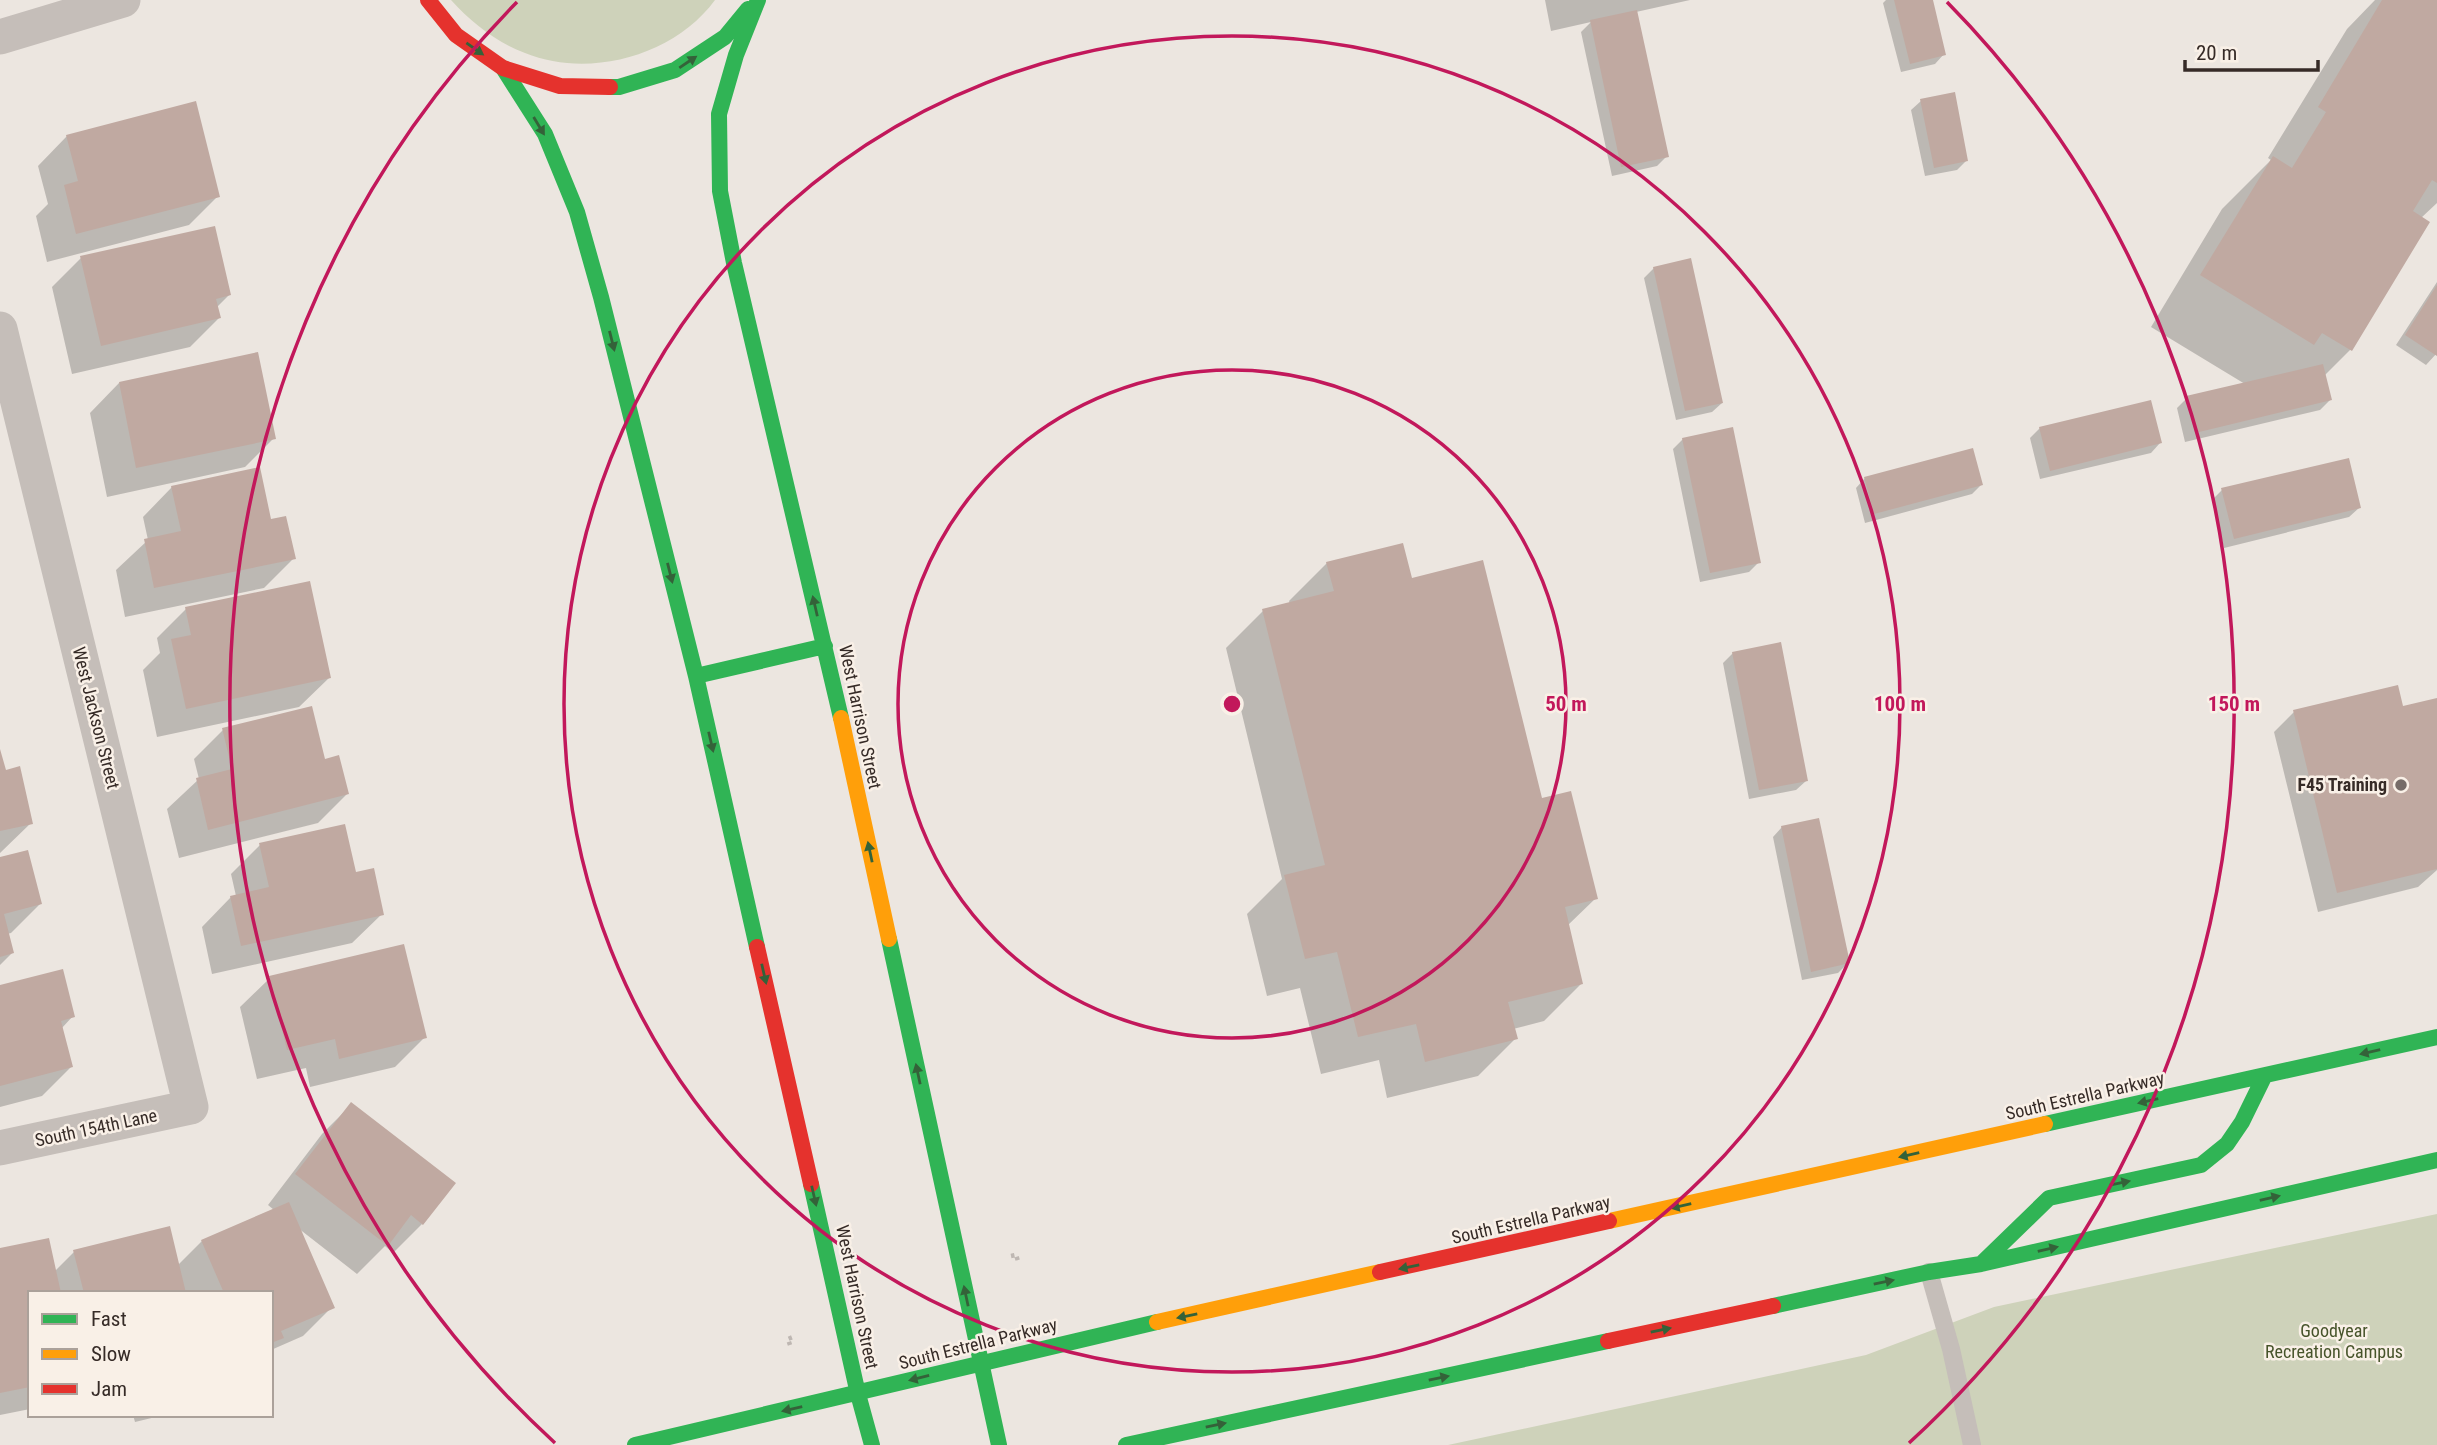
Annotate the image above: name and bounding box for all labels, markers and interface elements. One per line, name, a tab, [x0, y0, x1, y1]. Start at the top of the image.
scale bar	[2185, 28, 2318, 72]
text: 20 m	[2196, 41, 2237, 65]
one-way arrow	[466, 42, 484, 56]
one-way arrow	[679, 55, 698, 68]
one-way arrow	[533, 116, 546, 135]
one-way arrow	[607, 330, 618, 352]
one-way arrow	[665, 562, 676, 584]
one-way arrow	[809, 594, 820, 616]
street label: West Harrison Street	[835, 643, 886, 791]
street label: West Jackson Street	[69, 645, 124, 791]
centre of rings	[1220, 692, 1244, 716]
text: 50 m	[1545, 692, 1587, 716]
text: 100 m	[1874, 692, 1926, 716]
text: 150 m	[2208, 692, 2260, 716]
one-way arrow	[705, 731, 716, 753]
place label: F45 Training	[2297, 774, 2387, 795]
marker: F45 Training	[2393, 777, 2409, 793]
one-way arrow	[864, 841, 875, 863]
one-way arrow	[758, 963, 769, 985]
one-way arrow	[2359, 1046, 2381, 1057]
one-way arrow	[912, 1063, 923, 1085]
street label: South Estrella Parkway	[2003, 1067, 2167, 1124]
one-way arrow	[2137, 1096, 2159, 1107]
street label: South 154th Lane	[33, 1104, 159, 1151]
one-way arrow	[1898, 1150, 1920, 1161]
one-way arrow	[2109, 1177, 2131, 1188]
one-way arrow	[809, 1185, 820, 1207]
street label: South Estrella Parkway	[1449, 1191, 1613, 1248]
one-way arrow	[2259, 1192, 2281, 1203]
one-way arrow	[1670, 1201, 1692, 1212]
street label: West Harrison Street	[832, 1223, 883, 1371]
one-way arrow	[2037, 1243, 2059, 1254]
one-way arrow	[1398, 1262, 1420, 1273]
one-way arrow	[1873, 1276, 1895, 1287]
one-way arrow	[961, 1285, 972, 1307]
legend	[28, 1291, 273, 1417]
text: Fast	[91, 1307, 127, 1331]
one-way arrow	[1176, 1311, 1198, 1322]
street label: South Estrella Parkway	[897, 1314, 1060, 1373]
park label: Goodyear Recreation Campus	[2265, 1320, 2403, 1362]
one-way arrow	[1650, 1324, 1672, 1335]
text: Slow	[91, 1342, 131, 1366]
one-way arrow	[1428, 1372, 1450, 1383]
one-way arrow	[908, 1373, 930, 1384]
text: Jam	[91, 1377, 127, 1401]
one-way arrow	[781, 1404, 803, 1415]
one-way arrow	[1205, 1420, 1227, 1431]

